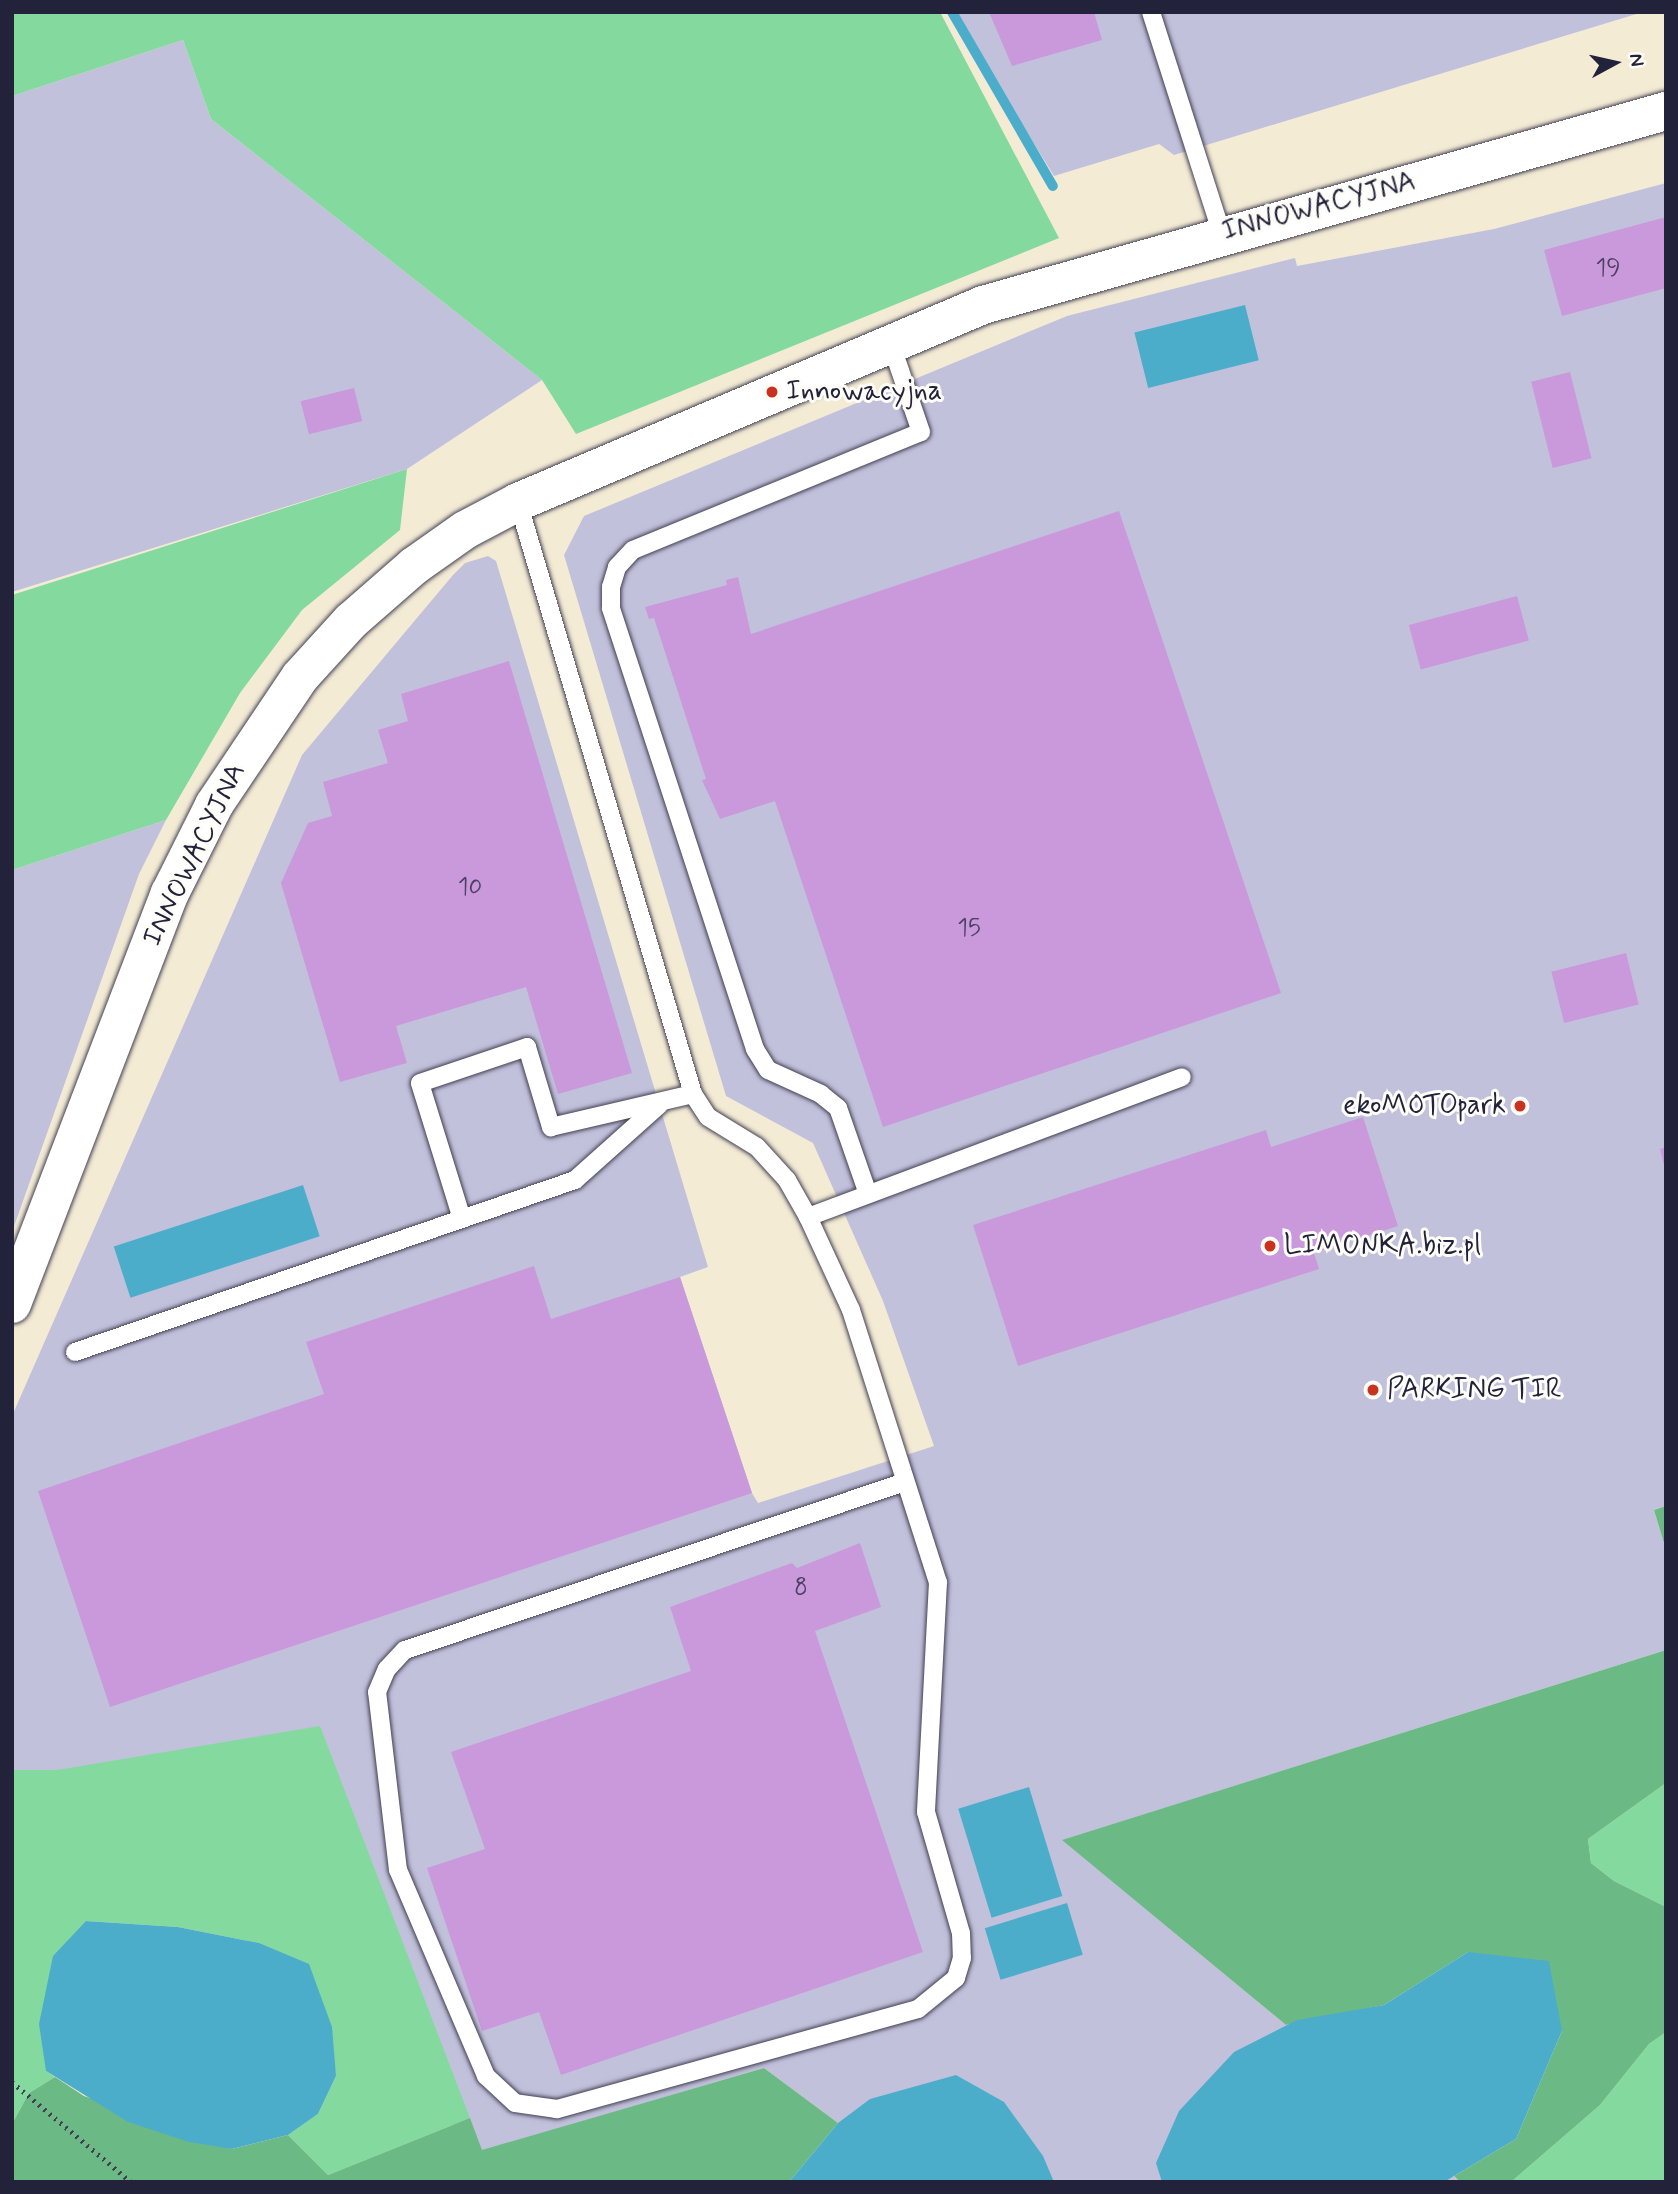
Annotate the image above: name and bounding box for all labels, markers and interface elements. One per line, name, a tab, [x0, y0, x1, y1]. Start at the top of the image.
north arrow	[1580, 28, 1650, 98]
text: N	[1623, 52, 1650, 68]
street label: INNOWACYJNA	[1219, 165, 1419, 249]
house number: 19	[1595, 255, 1621, 283]
place label: Innowacyjna	[786, 375, 942, 409]
marker: Innowacyjna	[764, 384, 780, 400]
street label: INNOWACYJNA	[136, 758, 254, 952]
house number: 10	[458, 874, 482, 902]
house number: 15	[957, 915, 981, 943]
place label: ekoMOTOpark	[1343, 1089, 1506, 1123]
marker: ekoMOTOpark	[1512, 1098, 1528, 1114]
place label: LIMONKA.biz.pl	[1284, 1229, 1481, 1263]
marker: LIMONKA.biz.pl	[1262, 1238, 1278, 1254]
place label: PARKING TIR	[1387, 1373, 1559, 1407]
marker: PARKING TIR	[1365, 1382, 1381, 1398]
house number: 8	[794, 1574, 808, 1602]

